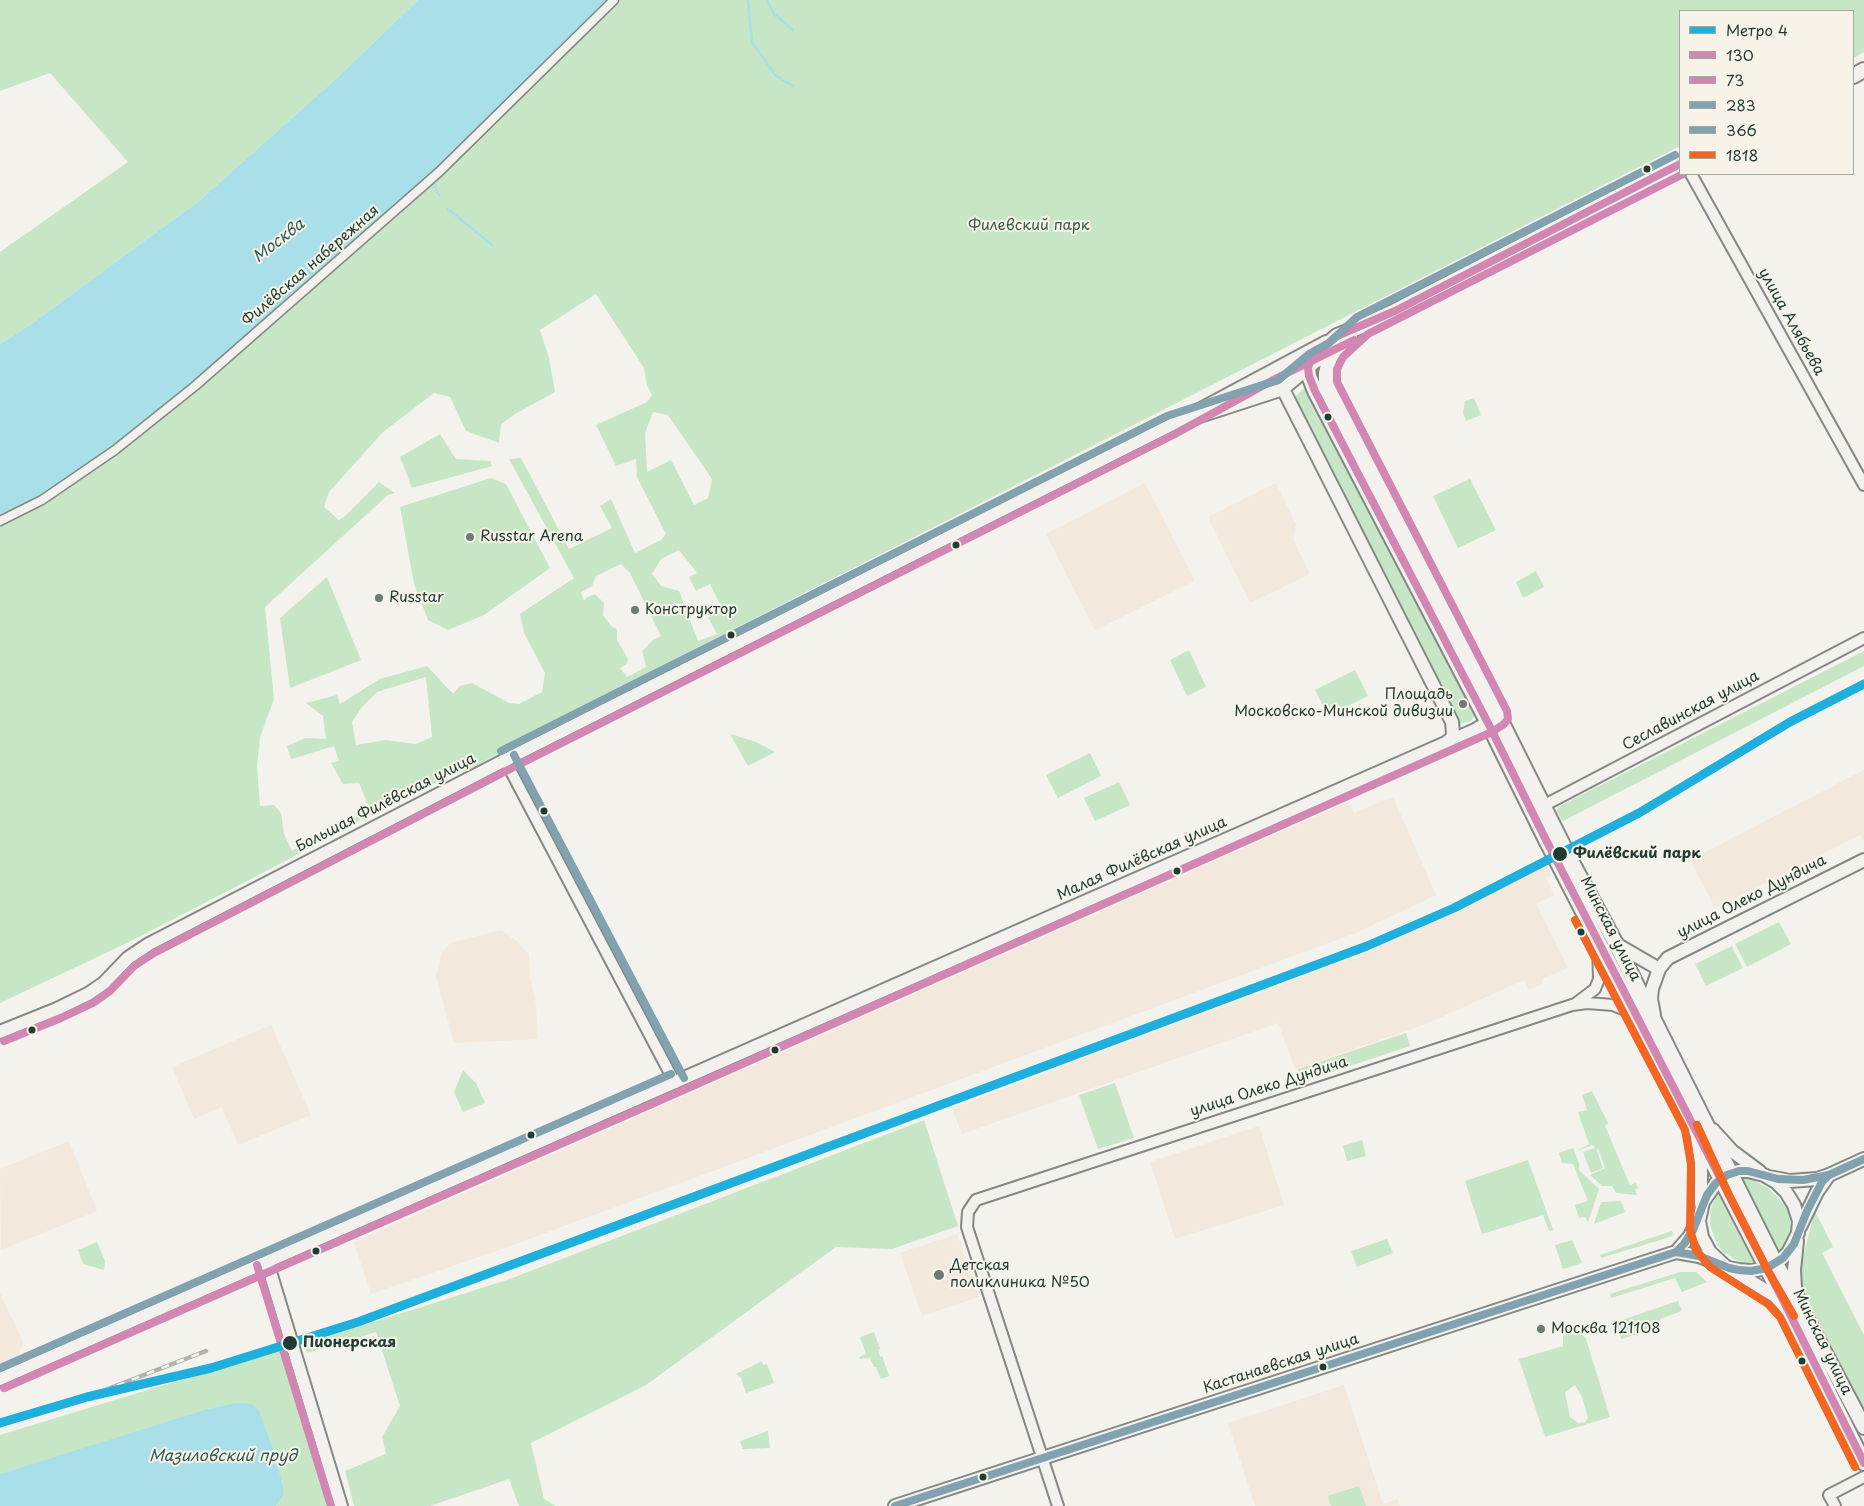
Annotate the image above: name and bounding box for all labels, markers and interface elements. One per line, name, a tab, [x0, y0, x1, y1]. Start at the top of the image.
legend	[1679, 10, 1854, 175]
text: Метро 4	[1726, 18, 1788, 41]
text: 130	[1726, 43, 1754, 66]
text: 73	[1726, 68, 1744, 91]
text: 283	[1726, 93, 1756, 116]
text: 366	[1726, 118, 1757, 141]
text: 1818	[1726, 143, 1758, 166]
unlabelled marker	[1642, 164, 1652, 174]
street label: Филёвская набережная	[239, 202, 383, 330]
water label: Москва	[249, 215, 309, 267]
park label: Филевский парк	[968, 217, 1090, 235]
street label: улица Алябьева	[1754, 265, 1828, 379]
unlabelled marker	[1323, 412, 1333, 422]
place label: Russtar Arena	[480, 528, 583, 546]
marker: Russtar Arena	[464, 531, 476, 543]
unlabelled marker	[951, 540, 961, 550]
place label: Russtar	[389, 589, 444, 607]
marker: Russtar	[373, 592, 385, 604]
place label: Конструктор	[645, 601, 737, 619]
marker: Конструктор	[629, 604, 641, 616]
unlabelled marker	[726, 630, 736, 640]
street label: Сеславинская улица	[1620, 667, 1762, 755]
place label: Площадь Московско-Минской дивизии	[1234, 686, 1453, 721]
marker: Площадь Московско-Минской дивизии	[1457, 698, 1469, 710]
street label: Большая Филёвская улица	[293, 750, 479, 856]
unlabelled marker	[539, 806, 549, 816]
street label: Малая Филёвская улица	[1054, 813, 1230, 905]
marker: Филёвский парк	[1551, 845, 1569, 863]
place label: Филёвский парк	[1573, 845, 1701, 863]
street label: улица Олеко Дундича	[1675, 852, 1829, 942]
unlabelled marker	[1172, 866, 1182, 876]
street label: Минская улица	[1576, 874, 1644, 984]
unlabelled marker	[1576, 927, 1586, 937]
unlabelled marker	[27, 1025, 37, 1035]
unlabelled marker	[770, 1045, 780, 1055]
street label: улица Олеко Дундича	[1188, 1053, 1350, 1121]
unlabelled marker	[526, 1130, 536, 1140]
unlabelled marker	[311, 1246, 321, 1256]
place label: Детская поликлиника №50	[950, 1257, 1090, 1292]
marker: Детская поликлиника №50	[932, 1268, 946, 1282]
street label: Минская улица	[1789, 1286, 1855, 1398]
place label: Москва 121108	[1551, 1320, 1661, 1338]
marker: Москва 121108	[1535, 1323, 1547, 1335]
street label: Кастанаевская улица	[1201, 1330, 1361, 1398]
marker: Пионерская	[281, 1334, 299, 1352]
place label: Пионерская	[303, 1334, 396, 1352]
unlabelled marker	[1797, 1356, 1807, 1366]
unlabelled marker	[1318, 1362, 1328, 1372]
water label: Мазиловский пруд	[149, 1447, 297, 1467]
unlabelled marker	[978, 1472, 988, 1482]

